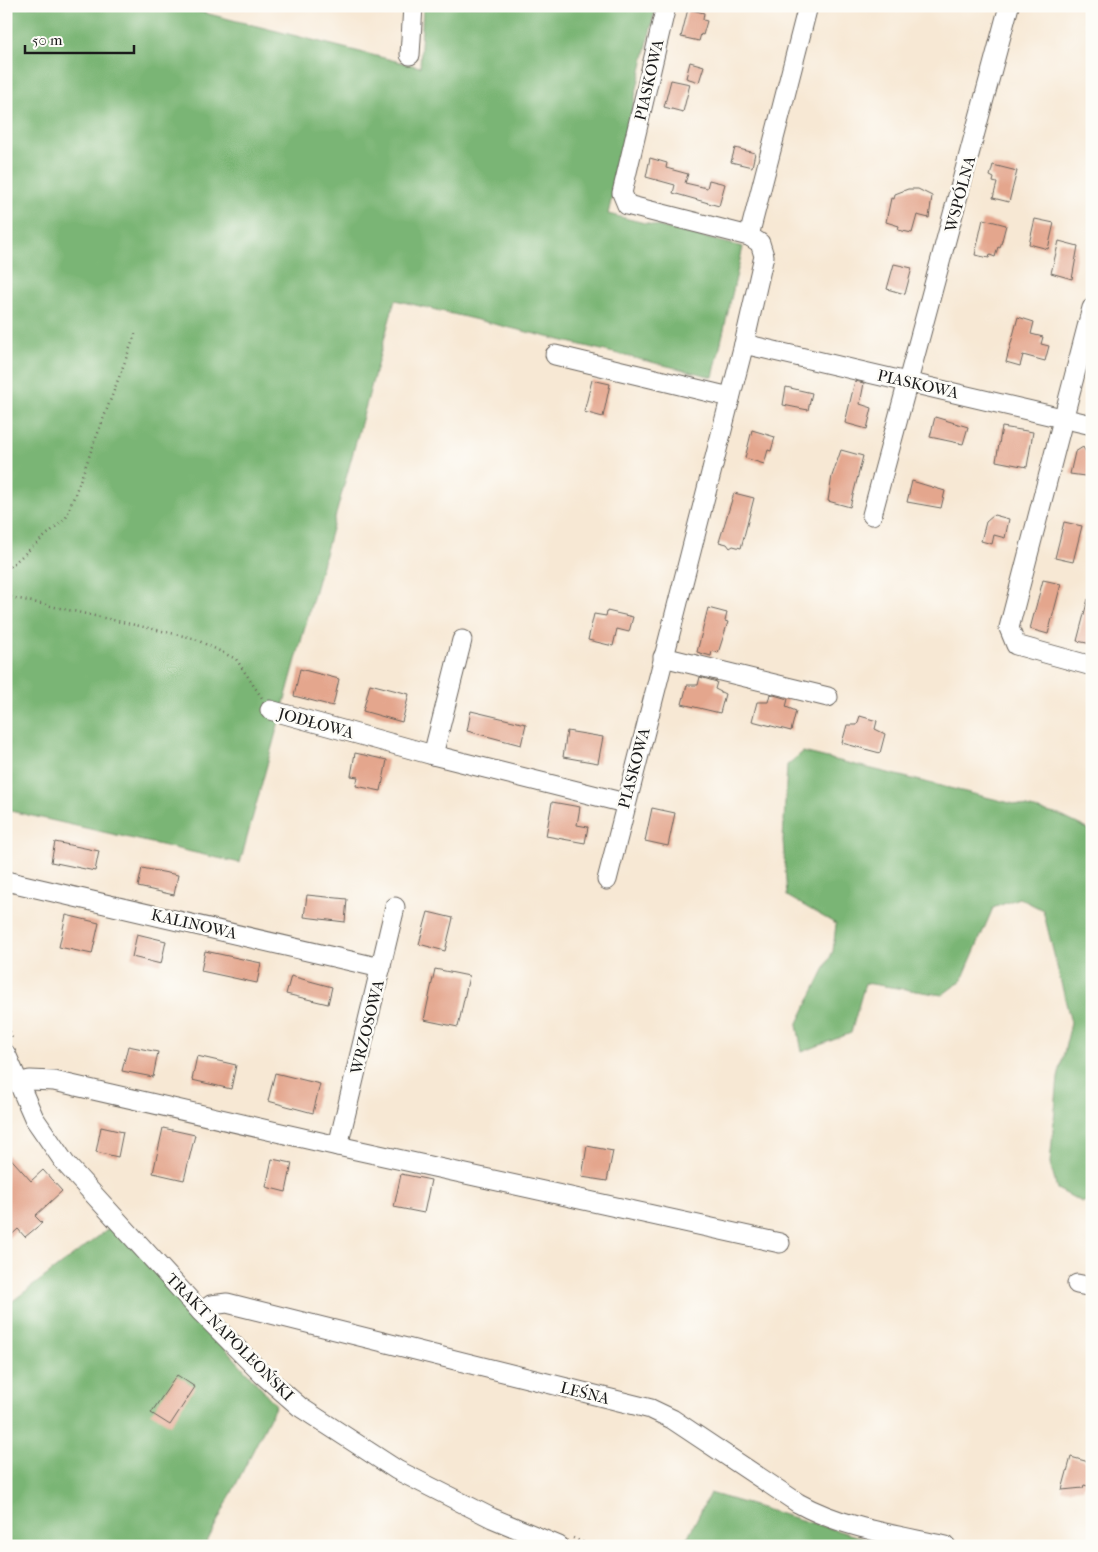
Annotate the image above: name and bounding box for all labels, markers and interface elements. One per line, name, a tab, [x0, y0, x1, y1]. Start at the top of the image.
scale bar	[25, 22, 134, 54]
text: 50 m	[32, 31, 63, 49]
street label: PIASKOWA	[630, 37, 668, 122]
street label: WSPÓLNA	[940, 153, 979, 235]
street label: PIASKOWA	[876, 365, 961, 403]
street label: JODŁOWA	[274, 703, 356, 742]
street label: PIASKOWA	[614, 725, 654, 810]
street label: KALINOWA	[149, 905, 239, 943]
street label: WRZOSOWA	[346, 977, 388, 1077]
street label: TRAKT NAPOLEOŃSKI	[162, 1269, 298, 1405]
street label: LEŚNA	[558, 1377, 612, 1408]

